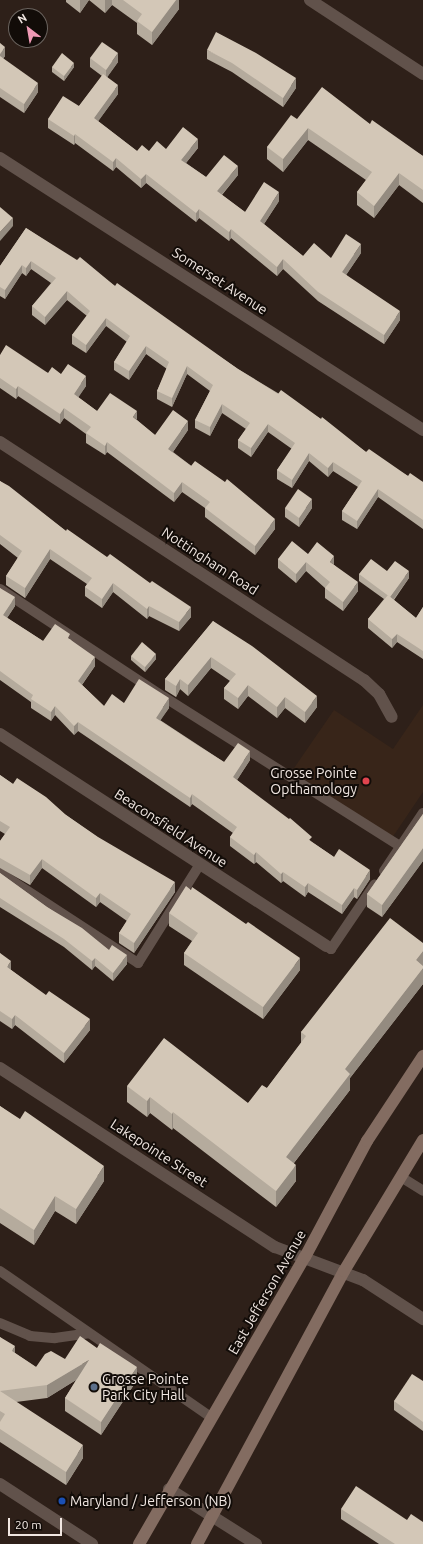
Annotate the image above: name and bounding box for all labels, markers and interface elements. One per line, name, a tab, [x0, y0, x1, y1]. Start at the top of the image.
north arrow	[8, 8, 48, 48]
text: N	[16, 11, 29, 26]
street label: Somerset Avenue	[169, 244, 271, 318]
street label: Nottingham Road	[159, 524, 261, 598]
place label: Grosse Pointe Opthamology	[270, 765, 357, 798]
marker: Grosse Pointe Opthamology	[360, 775, 372, 787]
street label: Beaconsfield Avenue	[111, 785, 231, 871]
street label: Lakepointe Street	[107, 1115, 211, 1191]
street label: East Jefferson Avenue	[225, 1227, 309, 1357]
place label: Grosse Pointe Park City Hall	[102, 1371, 189, 1404]
marker: Grosse Pointe Park City Hall	[89, 1382, 99, 1392]
place label: Maryland / Jefferson (NB)	[70, 1493, 232, 1509]
marker: Maryland / Jefferson (NB)	[57, 1496, 67, 1506]
scale bar	[10, 1510, 64, 1536]
text: 20 m	[15, 1518, 42, 1531]

